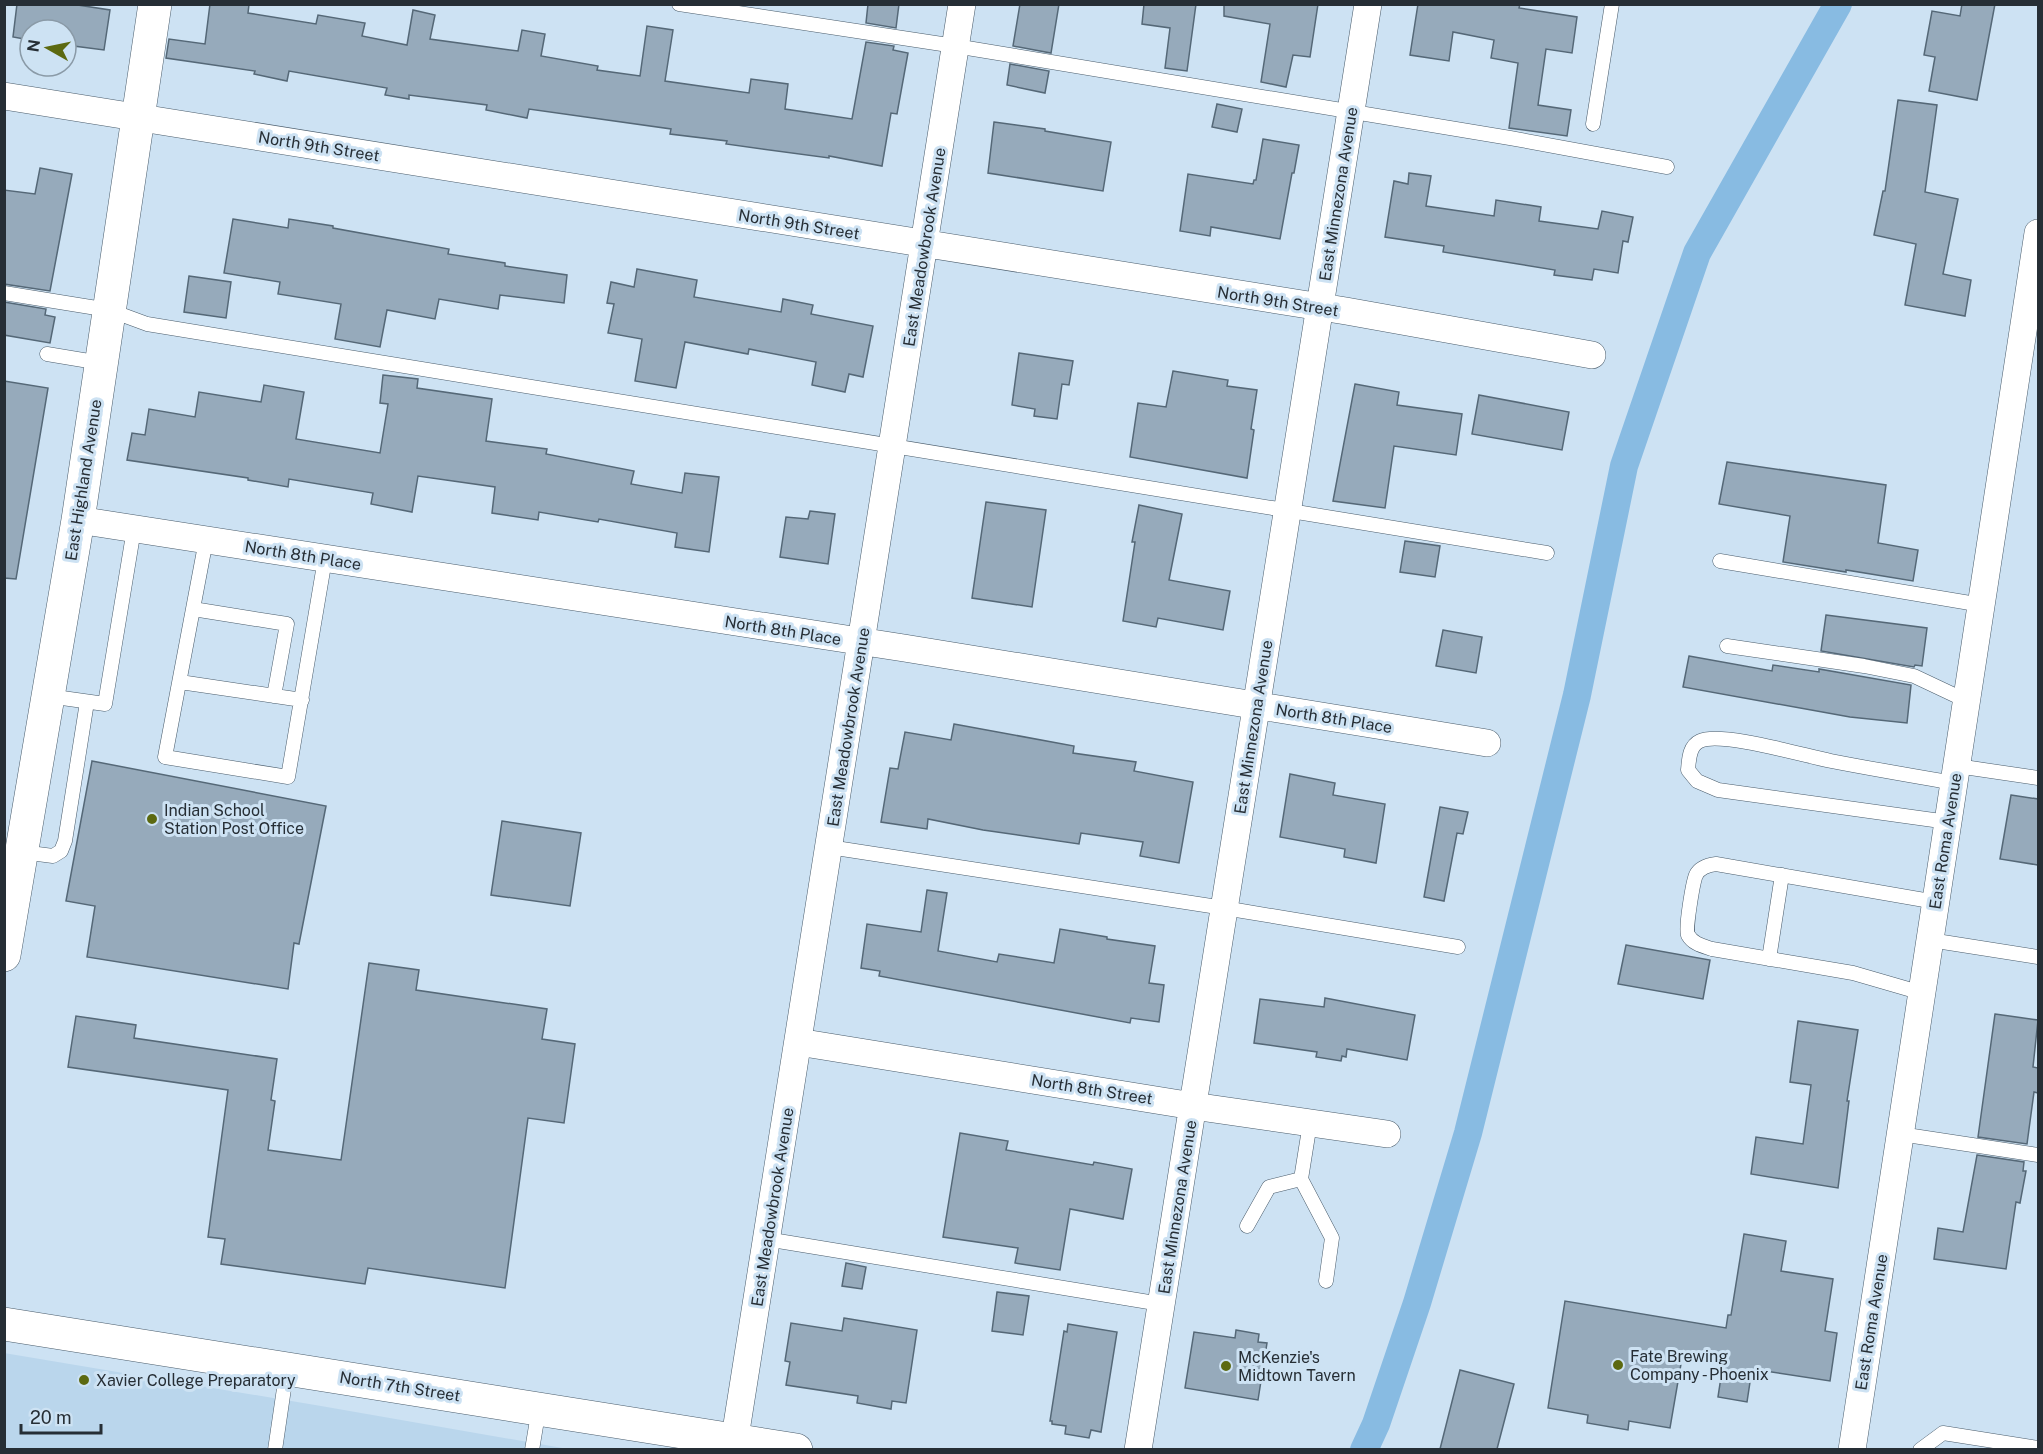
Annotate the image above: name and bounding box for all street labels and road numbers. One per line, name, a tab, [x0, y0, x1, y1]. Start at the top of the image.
street label: East Minnezona Avenue	[1315, 106, 1362, 282]
street label: North 9th Street	[257, 128, 381, 165]
street label: East Meadowbrook Avenue	[899, 146, 950, 348]
street label: North 9th Street	[737, 206, 861, 243]
street label: North 9th Street	[1216, 283, 1340, 320]
street label: East Highland Avenue	[61, 398, 106, 562]
street label: North 8th Place	[243, 537, 362, 574]
street label: North 8th Place	[723, 612, 842, 649]
street label: East Meadowbrook Avenue	[823, 626, 874, 828]
street label: East Minnezona Avenue	[1230, 639, 1277, 815]
street label: North 8th Place	[1274, 700, 1393, 737]
street label: East Roma Avenue	[1925, 772, 1966, 911]
street label: North 8th Street	[1030, 1071, 1154, 1108]
street label: East Meadowbrook Avenue	[747, 1106, 798, 1308]
street label: East Minnezona Avenue	[1154, 1119, 1201, 1295]
street label: East Roma Avenue	[1851, 1253, 1892, 1392]
street label: North 7th Street	[338, 1368, 462, 1405]

